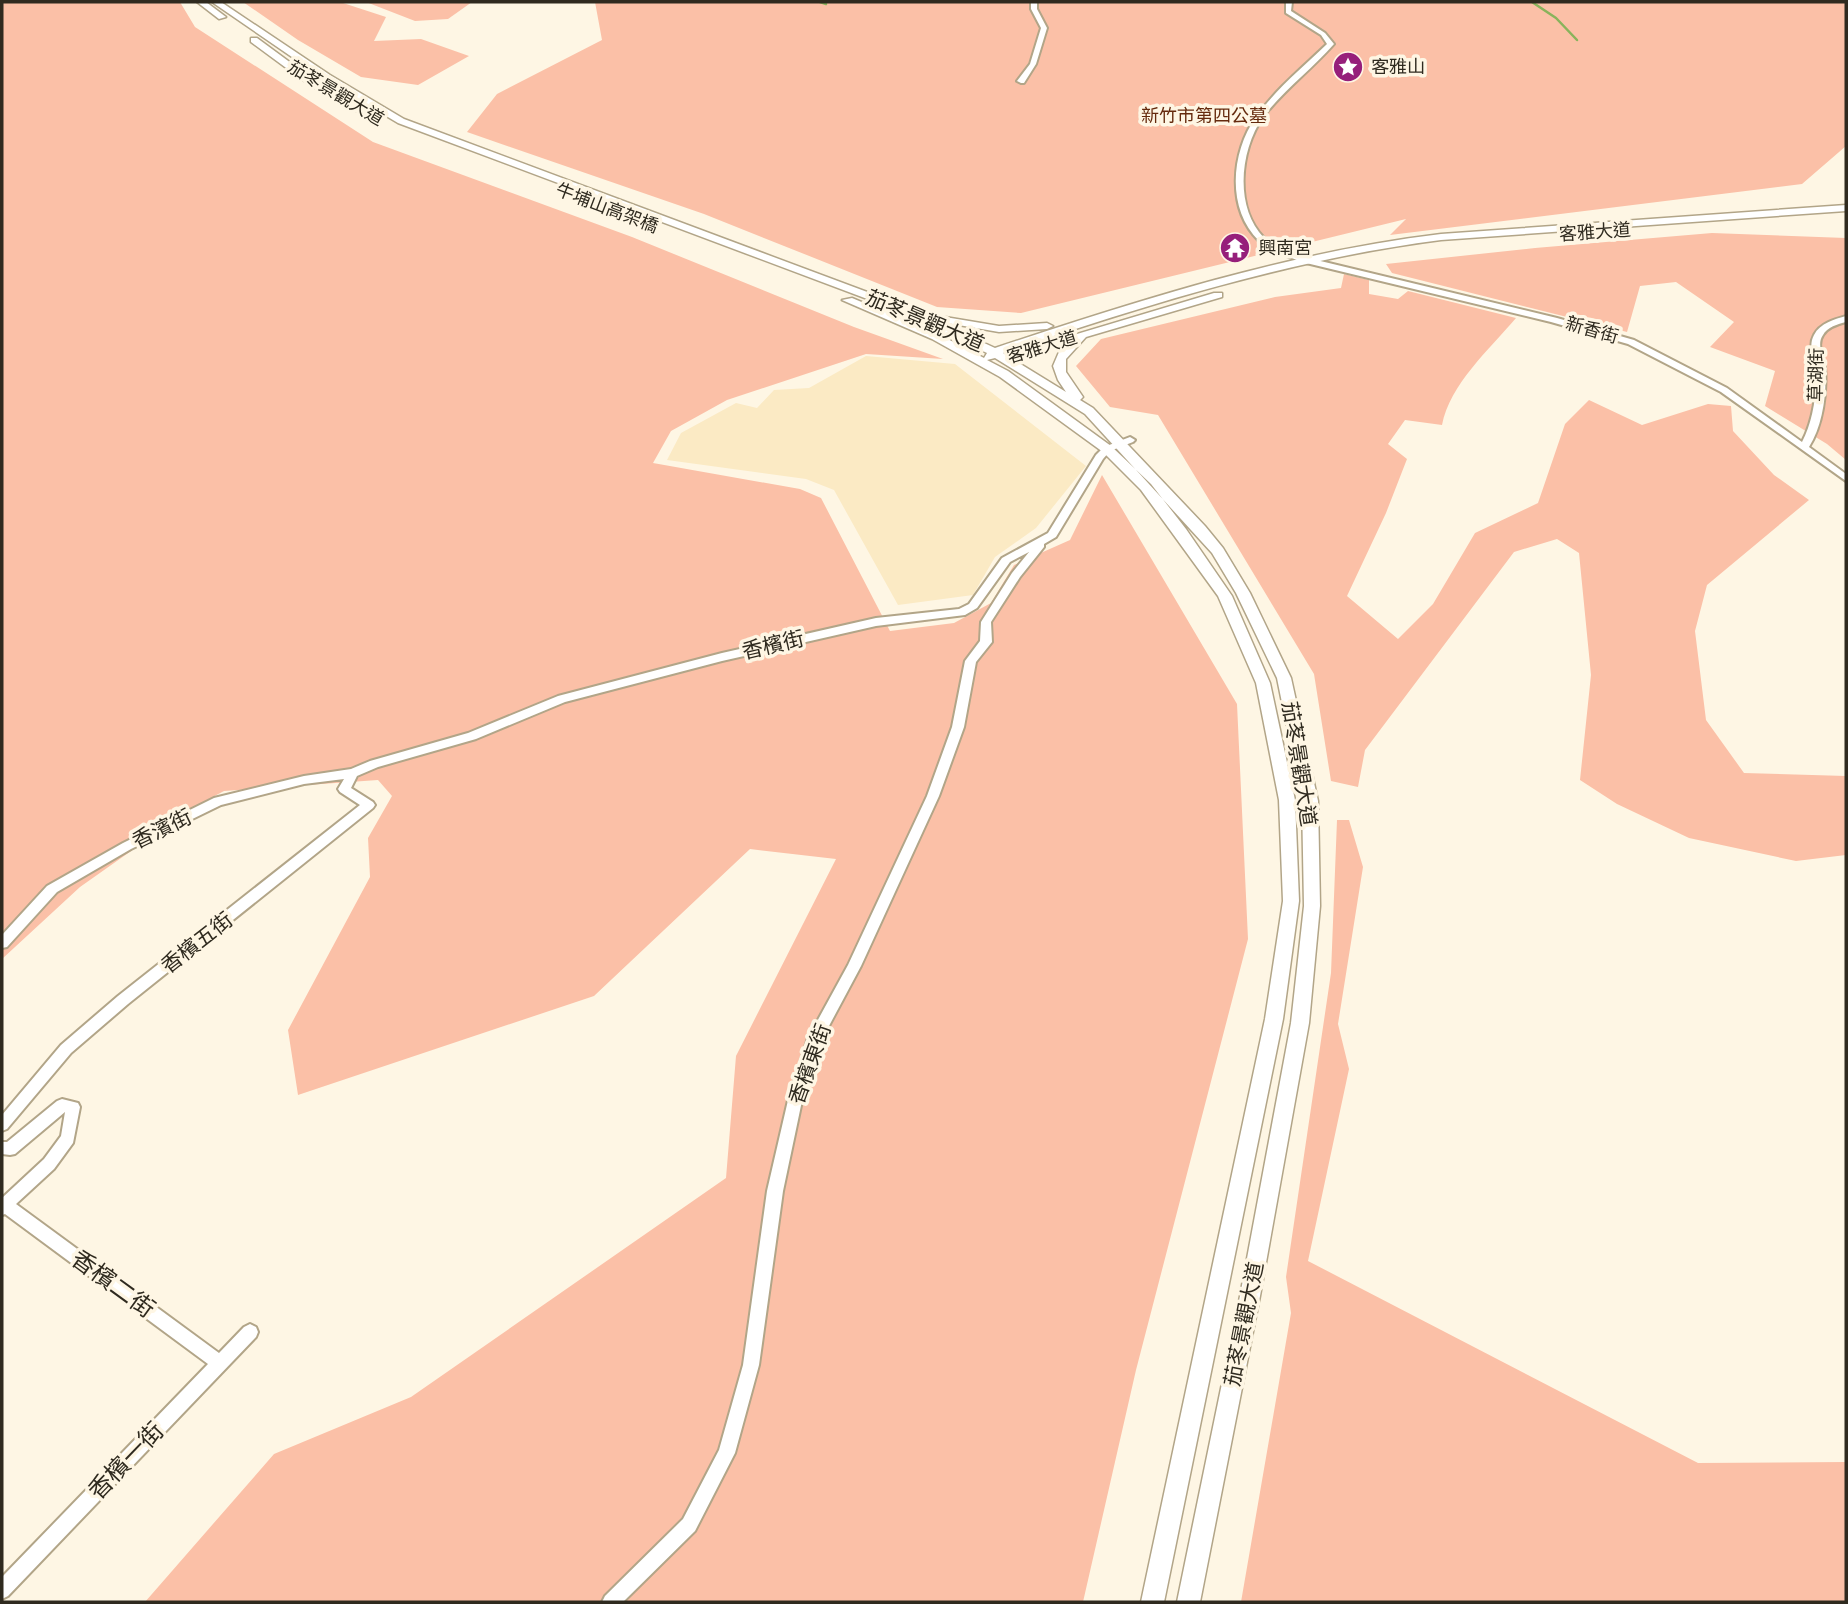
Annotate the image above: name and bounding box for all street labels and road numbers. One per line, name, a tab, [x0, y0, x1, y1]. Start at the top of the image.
street label: 茄苳景觀大道	[285, 56, 388, 129]
street label: 牛埔山高架橋	[553, 178, 661, 237]
street label: 客雅大道	[1558, 219, 1632, 244]
street label: 茄苳景觀大道	[862, 285, 988, 357]
street label: 新香街	[1563, 312, 1621, 347]
street label: 客雅大道	[1004, 326, 1079, 367]
street label: 草湖街	[1805, 348, 1826, 402]
street label: 香檳街	[740, 626, 806, 664]
street label: 茄苳景觀大道	[1277, 700, 1321, 828]
street label: 香濱街	[128, 804, 196, 854]
street label: 香檳五街	[157, 908, 237, 978]
street label: 香檳東街	[784, 1020, 836, 1108]
street label: 香檳二街	[66, 1244, 160, 1324]
street label: 茄苳景觀大道	[1220, 1260, 1268, 1388]
street label: 香檳一街	[83, 1417, 169, 1505]

